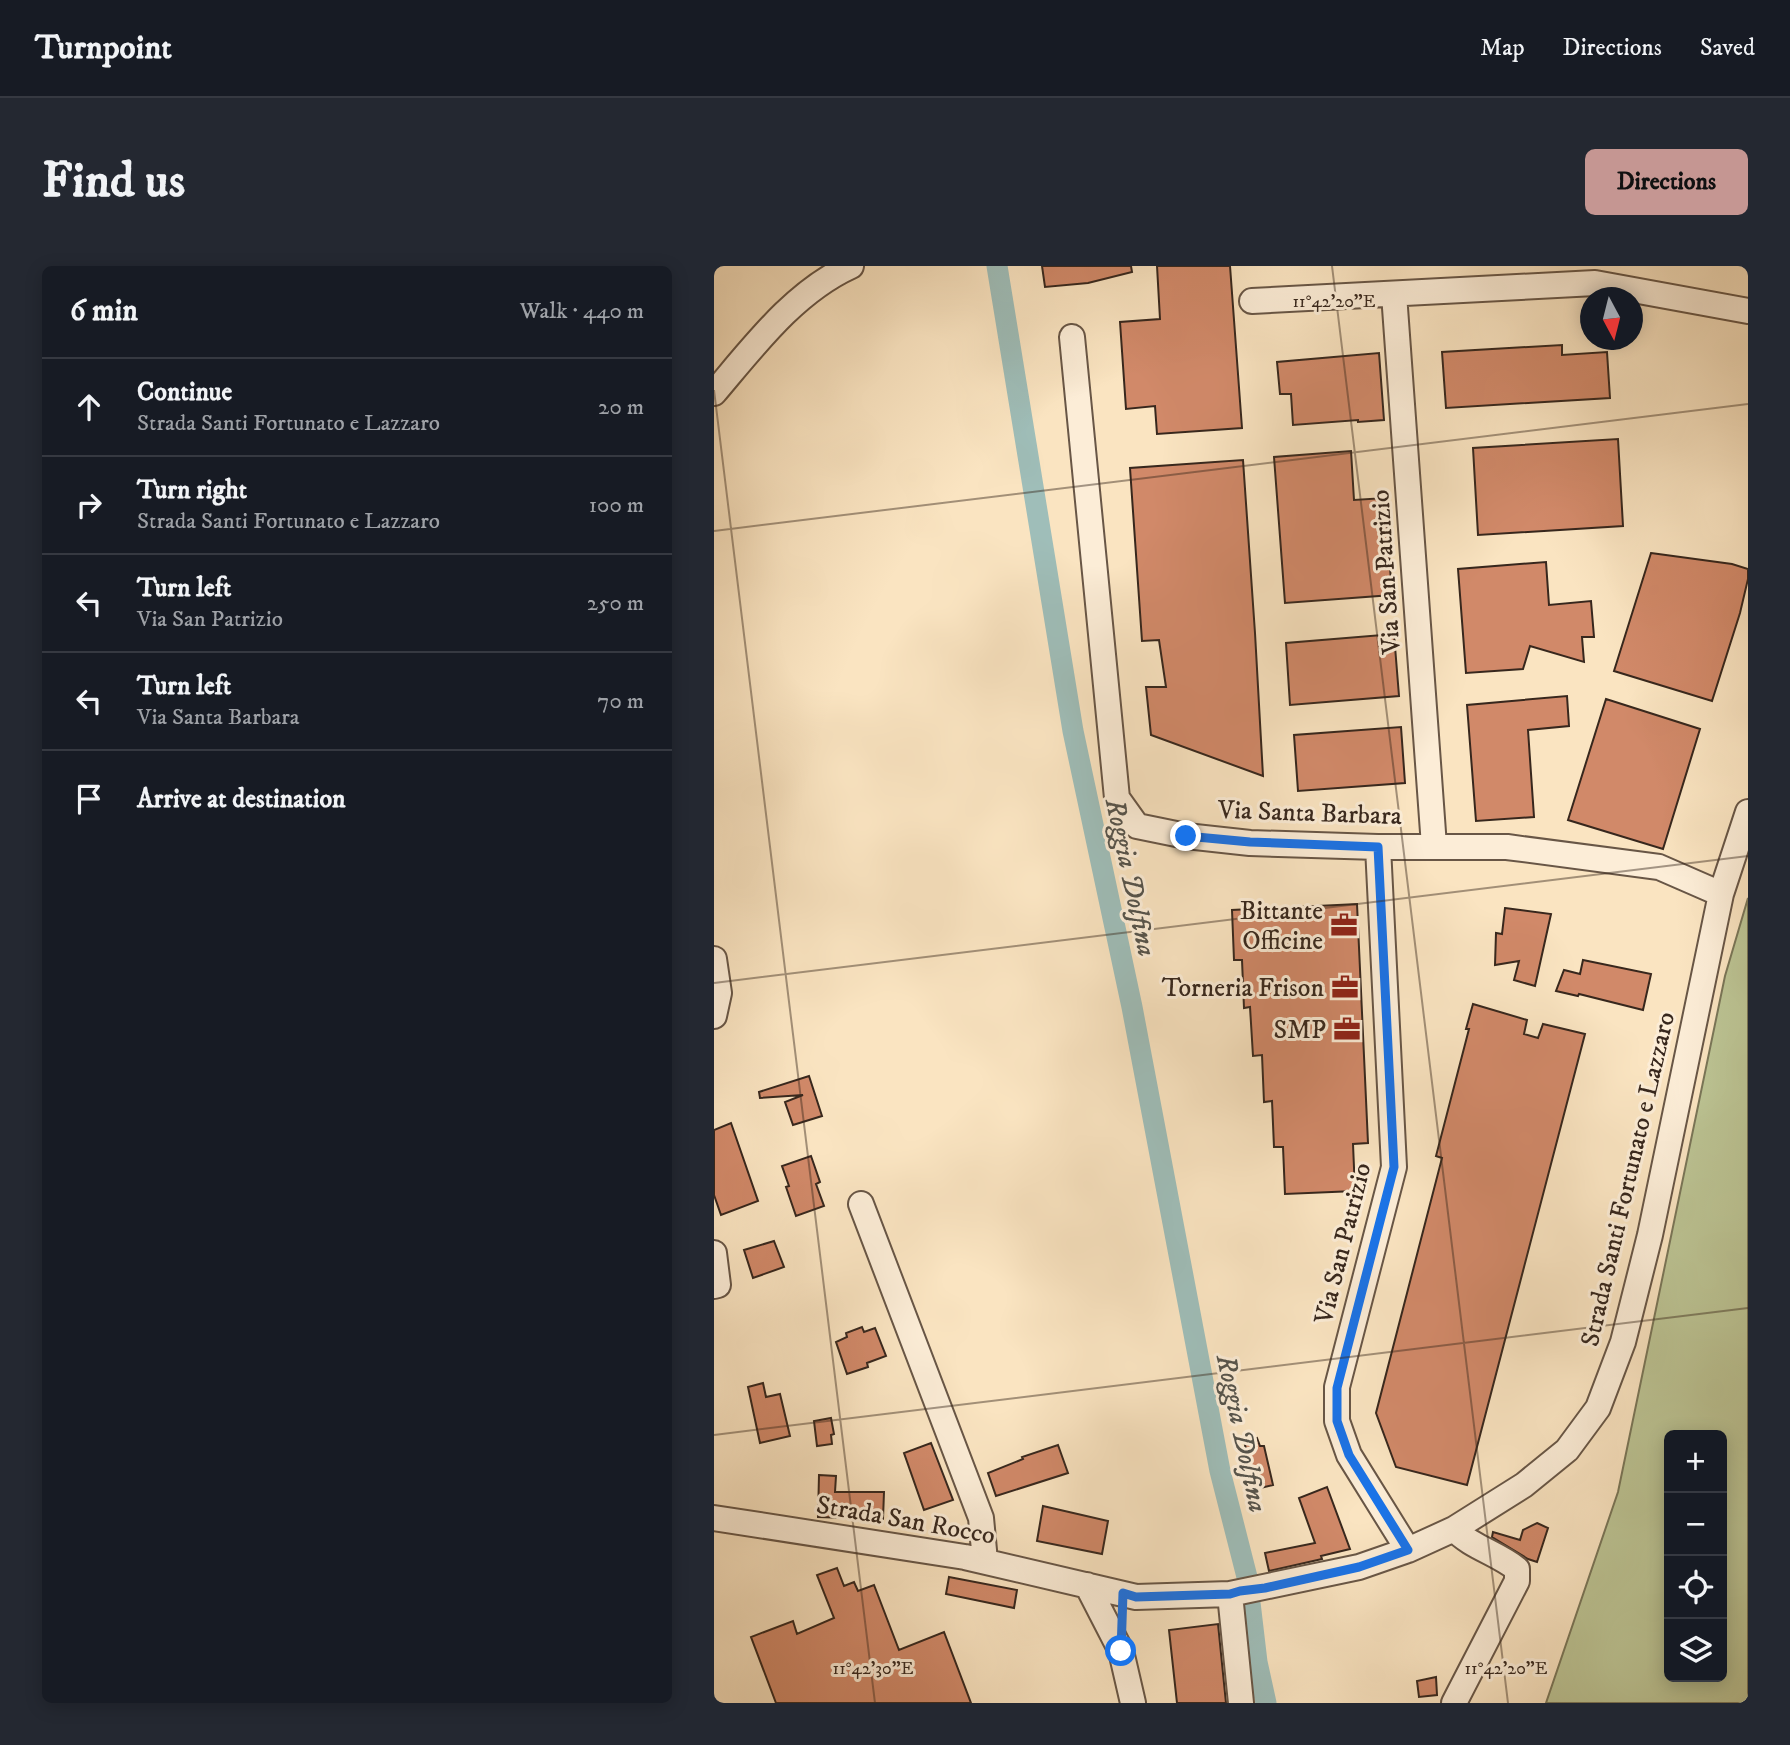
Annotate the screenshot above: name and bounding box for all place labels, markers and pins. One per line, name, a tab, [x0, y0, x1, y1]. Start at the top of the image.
place label: Bittante Officine	[1240, 895, 1323, 958]
office icon: Bittante Officine	[1329, 910, 1359, 940]
place label: Torneria Frison	[1162, 972, 1324, 1005]
office icon: Torneria Frison	[1330, 972, 1360, 1002]
place label: SMP	[1274, 1014, 1326, 1047]
office icon: SMP	[1332, 1014, 1362, 1044]

